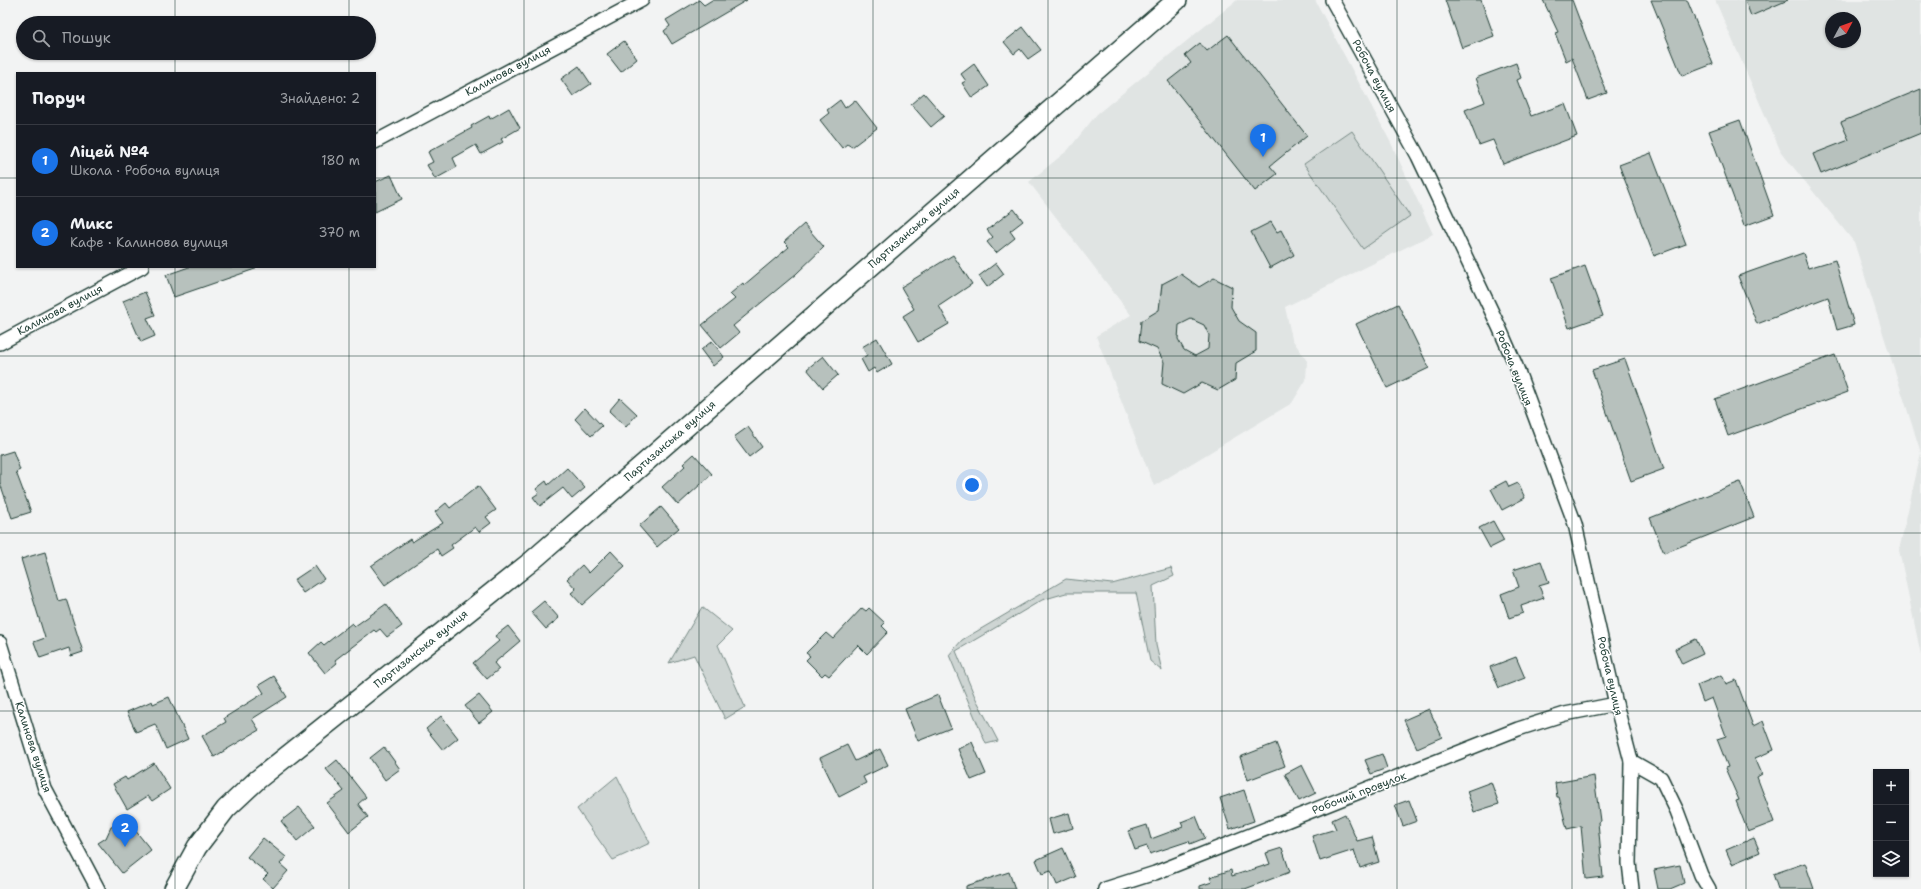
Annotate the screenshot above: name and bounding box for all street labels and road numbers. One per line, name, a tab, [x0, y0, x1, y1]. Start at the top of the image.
street label: Робоча вулиця	[1348, 37, 1400, 115]
street label: Калинова вулиця	[463, 42, 553, 100]
street label: Партизанська вулиця	[865, 184, 963, 272]
street label: Калинова вулиця	[15, 281, 105, 339]
street label: Робоча вулиця	[1492, 328, 1536, 408]
street label: Партизанська вулиця	[621, 397, 719, 485]
street label: Партизанська вулиця	[371, 606, 471, 692]
street label: Робоча вулиця	[1594, 635, 1626, 717]
street label: Калинова вулиця	[11, 700, 55, 794]
street label: Робочий провулок	[1310, 768, 1408, 818]

